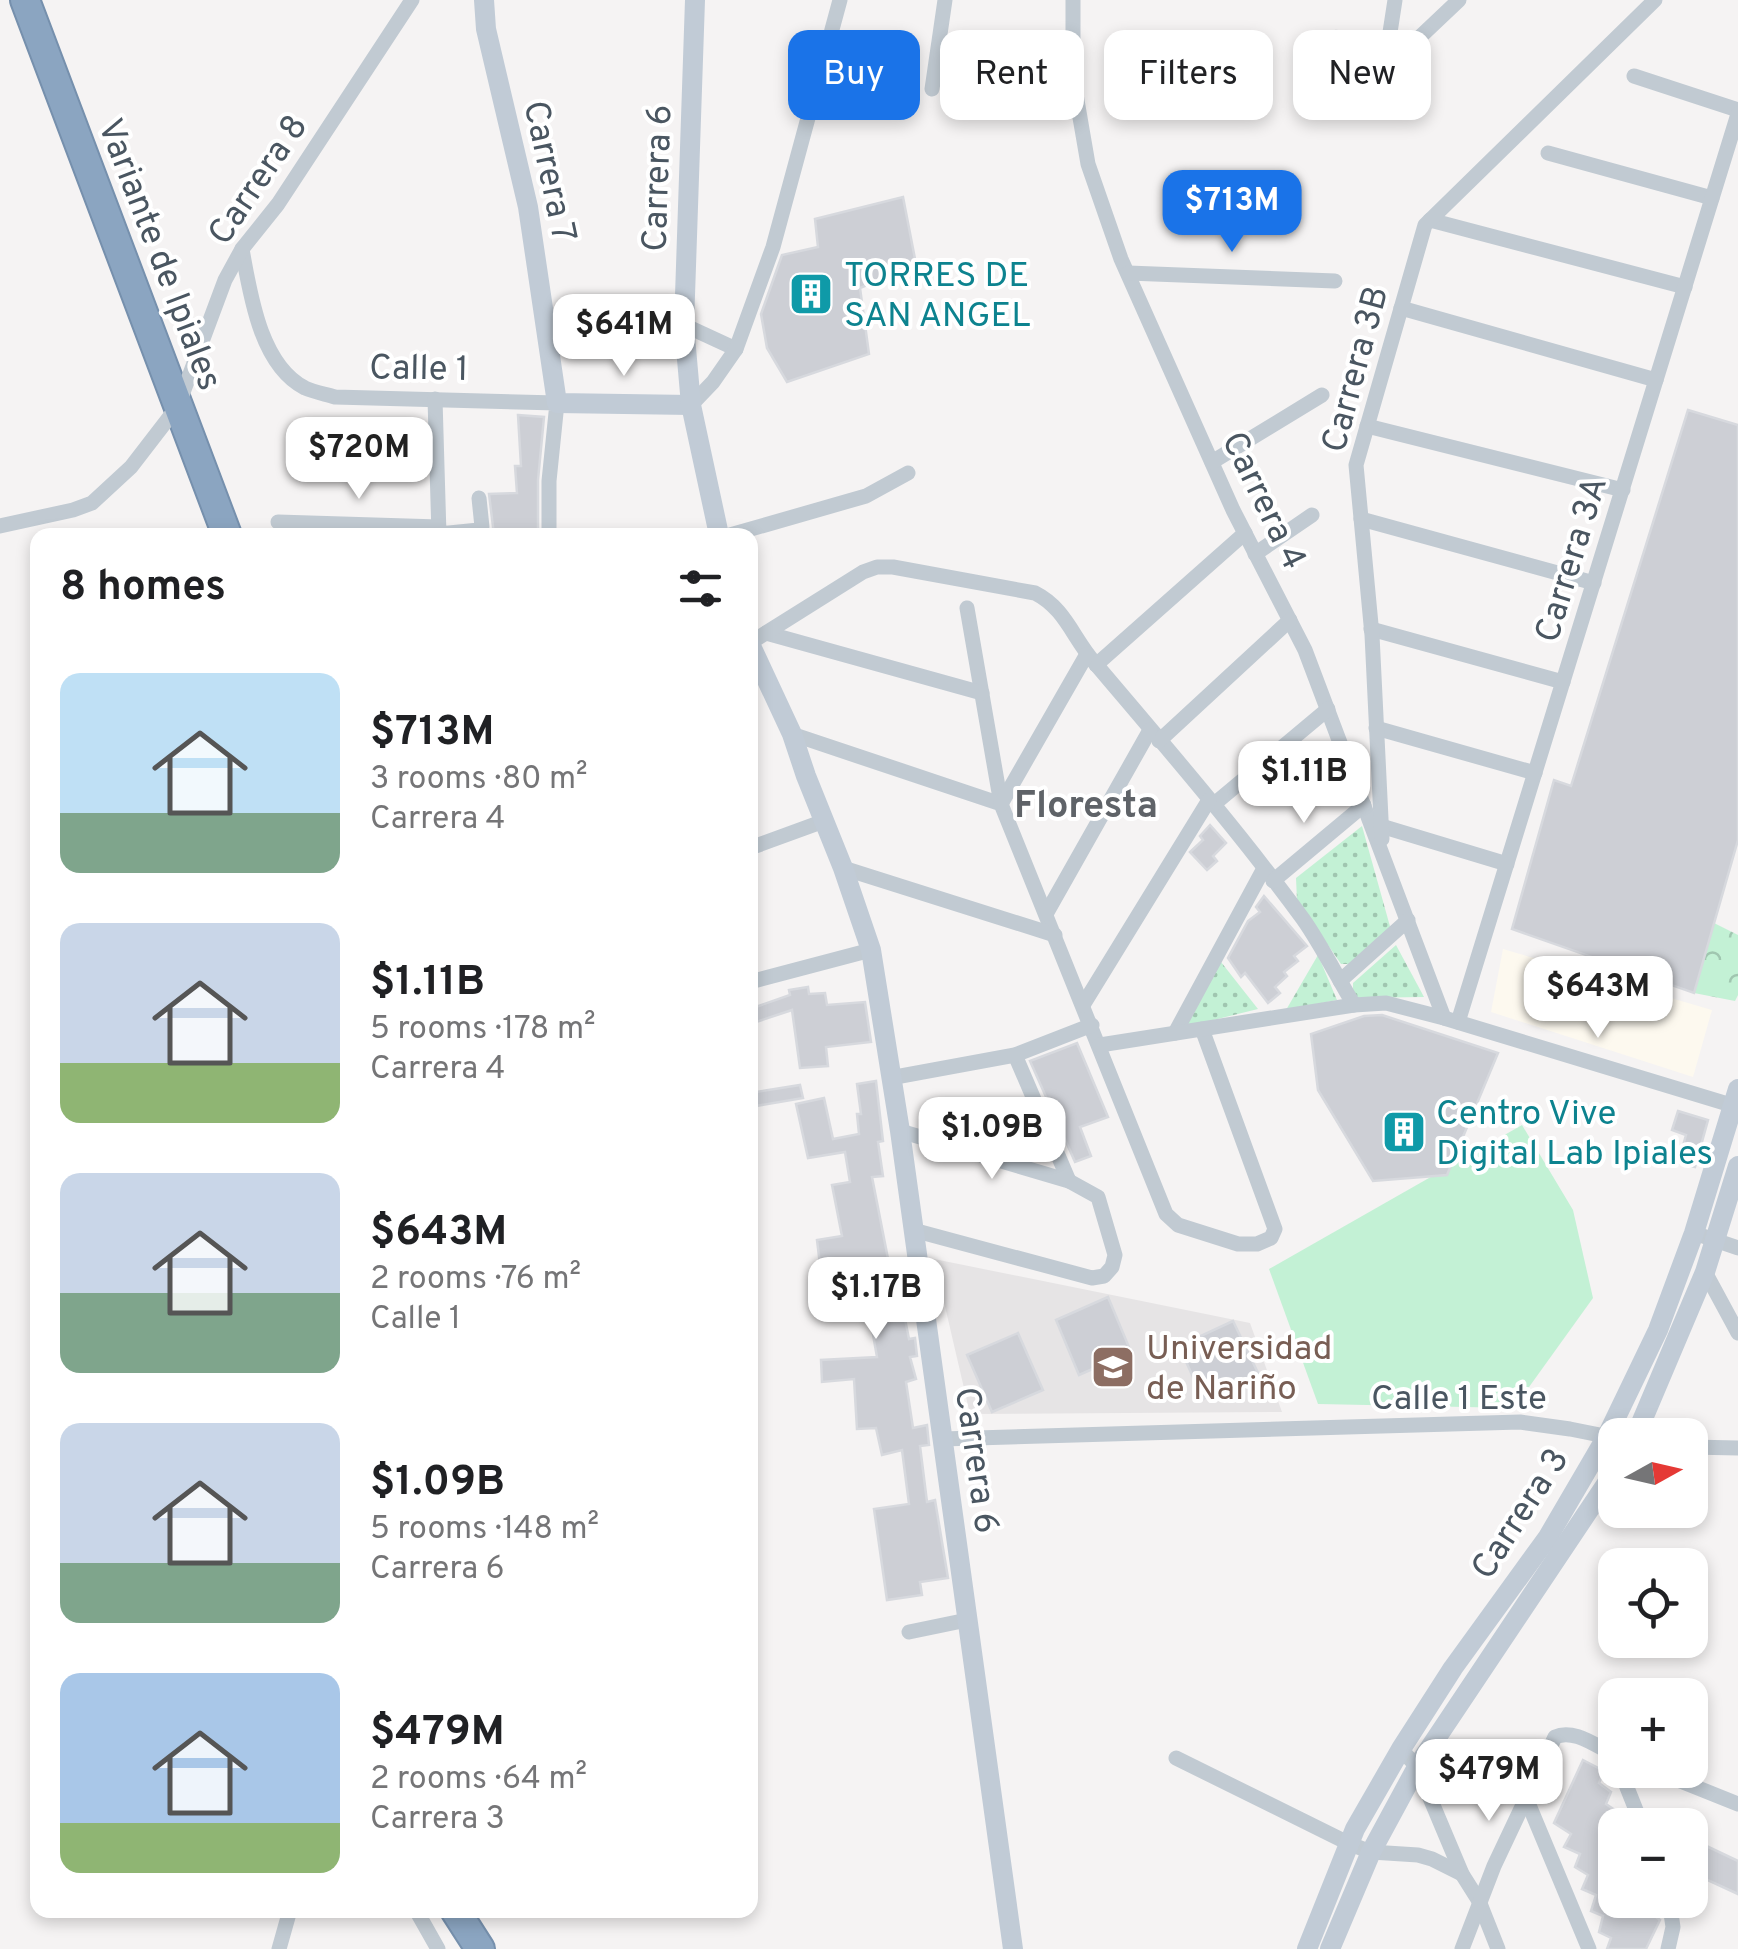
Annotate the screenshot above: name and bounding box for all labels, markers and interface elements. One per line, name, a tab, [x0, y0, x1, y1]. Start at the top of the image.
chip: Buy	[788, 30, 920, 120]
chip: Rent	[940, 30, 1084, 120]
chip: Filters	[1104, 30, 1273, 120]
chip: New	[1293, 30, 1431, 120]
street label: Carrera 7	[512, 97, 584, 246]
street label: Carrera 6	[634, 104, 684, 252]
street label: Carrera 8	[200, 107, 319, 254]
street label: Variante de Ipiales	[86, 113, 230, 397]
pin: $713M	[1162, 170, 1302, 255]
text: $713M	[1185, 182, 1279, 222]
place label: TORRES DE SAN ANGEL	[844, 255, 1031, 339]
building icon: TORRES DE SAN ANGEL	[788, 271, 834, 317]
street label: Carrera 3B	[1314, 282, 1400, 458]
pin: $641M	[554, 294, 694, 379]
text: $641M	[575, 306, 673, 346]
street label: Calle 1	[369, 347, 469, 393]
pin: $720M	[289, 417, 429, 502]
street label: Carrera 4	[1210, 425, 1315, 578]
text: $720M	[308, 429, 410, 469]
street label: Carrera 3A	[1527, 472, 1619, 648]
icon: filters	[673, 561, 728, 616]
text: 8 homes	[60, 562, 226, 615]
text: $713M	[370, 707, 494, 760]
icon: home	[140, 713, 260, 833]
pin: $1.11B	[1223, 741, 1385, 826]
text: $1.11B	[1260, 753, 1348, 793]
text: 3 rooms · 80 m²	[370, 760, 588, 800]
district label: Floresta	[1014, 783, 1158, 832]
text: Carrera 4	[370, 800, 505, 840]
pin: $643M	[1528, 956, 1668, 1041]
text: $1.11B	[370, 957, 485, 1010]
icon: home	[140, 963, 260, 1083]
text: $643M	[1546, 968, 1650, 1008]
text: 5 rooms · 178 m²	[370, 1010, 596, 1050]
text: Carrera 4	[370, 1050, 505, 1090]
place label: Centro Vive Digital Lab Ipiales	[1436, 1093, 1713, 1177]
pin: $1.09B	[911, 1097, 1073, 1182]
text: $1.09B	[941, 1109, 1043, 1149]
building icon: Centro Vive Digital Lab Ipiales	[1381, 1109, 1427, 1155]
text: $643M	[370, 1207, 507, 1260]
icon: home	[140, 1213, 260, 1333]
pin: $1.17B	[795, 1257, 957, 1342]
text: 2 rooms · 76 m²	[370, 1260, 581, 1300]
text: $1.17B	[830, 1269, 922, 1309]
text: Calle 1	[370, 1300, 461, 1340]
place label: Universidad de Nariño	[1146, 1328, 1332, 1412]
school or university icon: Universidad de Nariño	[1090, 1344, 1136, 1390]
street label: Calle 1 Este	[1371, 1378, 1547, 1422]
street label: Carrera 6	[943, 1384, 1007, 1536]
north arrow	[1598, 1418, 1708, 1528]
map controls	[1598, 1418, 1708, 1918]
street label: Carrera 3	[1463, 1441, 1580, 1588]
text: $1.09B	[370, 1457, 505, 1510]
icon: home	[140, 1463, 260, 1583]
text: 5 rooms · 148 m²	[370, 1510, 599, 1550]
button: locate	[1598, 1548, 1708, 1658]
text: Carrera 6	[370, 1550, 505, 1590]
button: +	[1598, 1678, 1708, 1788]
text: $479M	[370, 1707, 505, 1760]
icon: home	[140, 1713, 260, 1833]
pin: $479M	[1419, 1739, 1559, 1824]
text: $479M	[1438, 1751, 1540, 1791]
text: 2 rooms · 64 m²	[370, 1760, 587, 1800]
text: Carrera 3	[370, 1800, 505, 1840]
button: −	[1598, 1808, 1708, 1918]

